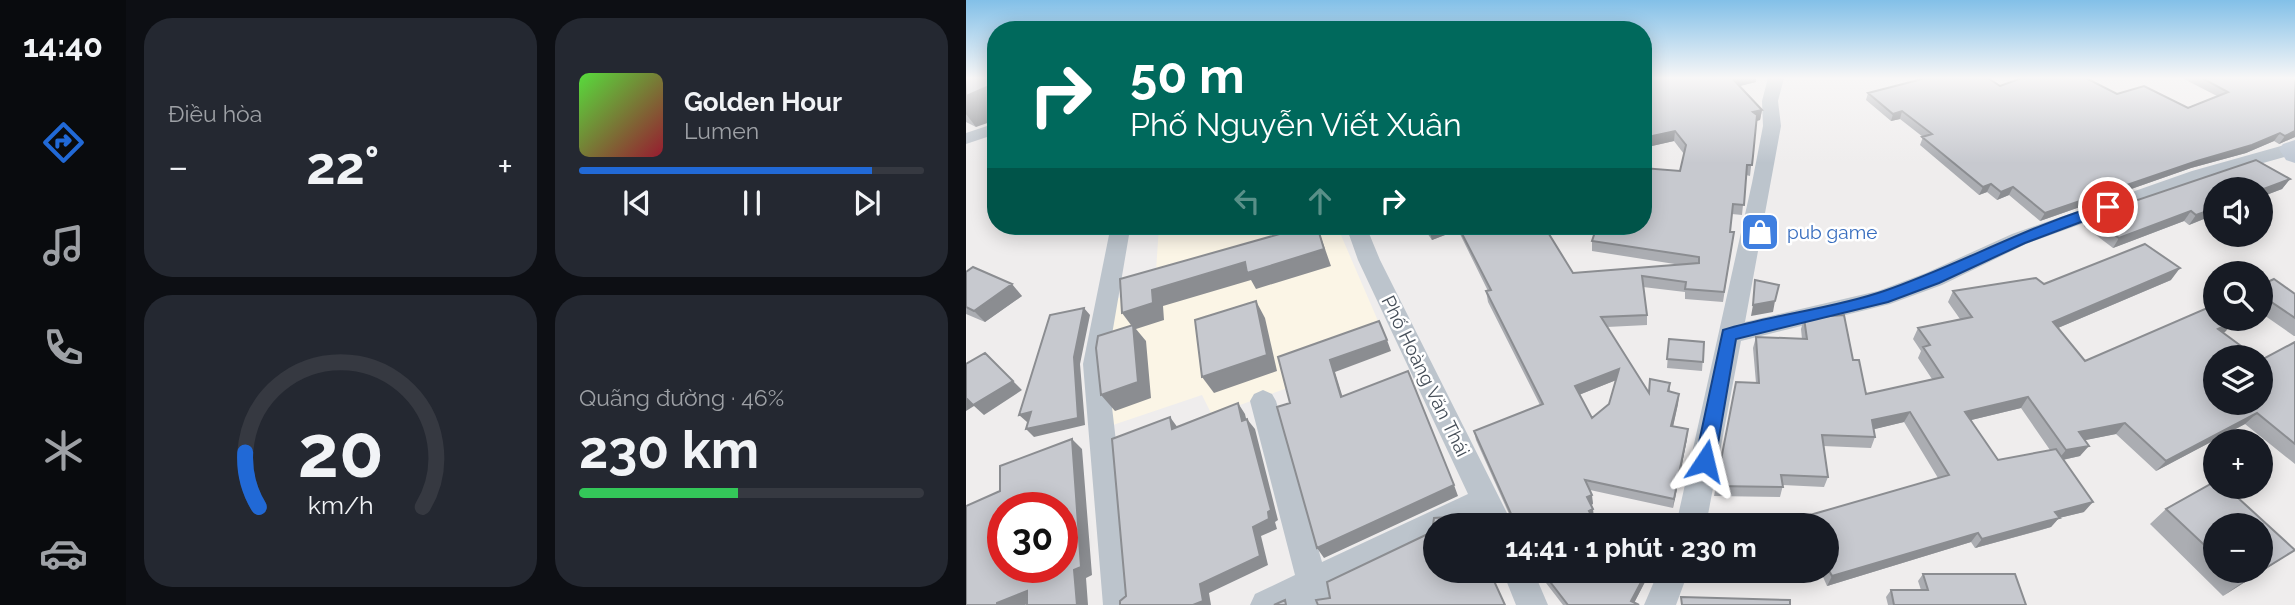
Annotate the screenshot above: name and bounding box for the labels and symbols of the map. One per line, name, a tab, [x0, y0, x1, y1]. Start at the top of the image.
pin	[2078, 177, 2138, 237]
shop icon: pub game	[1739, 211, 1781, 253]
place label: pub game	[1787, 221, 1877, 243]
street label: Phố Hoàng Văn Thái	[1377, 292, 1475, 460]
position arrow	[1668, 424, 1742, 498]
speed limit sign: 30	[987, 492, 1078, 583]

